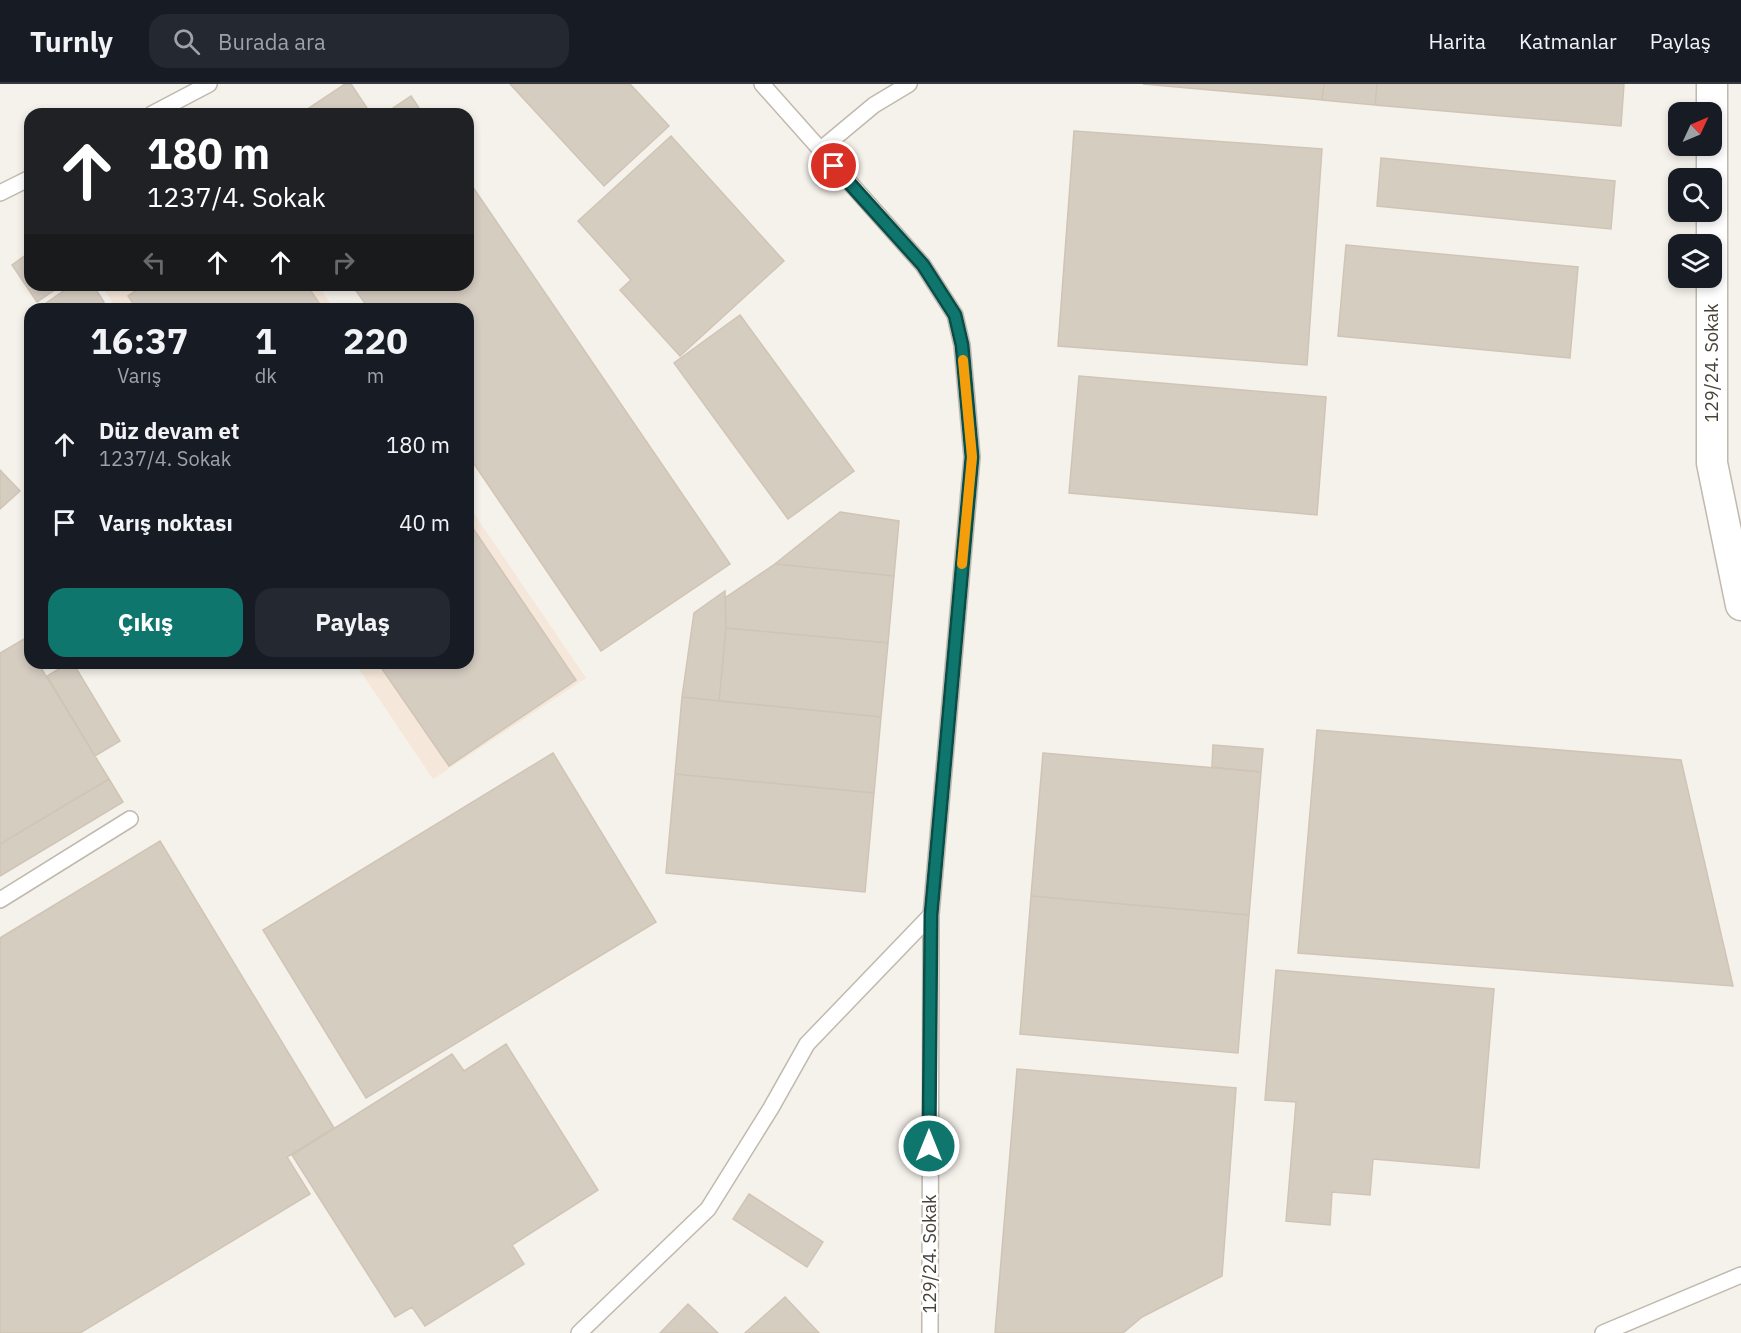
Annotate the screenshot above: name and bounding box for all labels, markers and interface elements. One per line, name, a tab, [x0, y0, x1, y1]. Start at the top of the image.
search box	[149, 14, 569, 68]
text: Turnly	[30, 23, 113, 60]
icon: search	[170, 25, 203, 58]
text: Burada ara	[218, 27, 326, 56]
text: Harita	[1428, 27, 1486, 55]
text: Katmanlar	[1519, 27, 1617, 55]
text: Paylaş	[1650, 27, 1711, 55]
north arrow	[1668, 102, 1722, 156]
map controls	[1668, 102, 1722, 288]
text: 180 m	[147, 126, 270, 181]
icon: ahead	[48, 132, 126, 210]
pin	[808, 140, 859, 191]
icon: arrive	[817, 149, 850, 182]
button: search	[1668, 168, 1722, 222]
text: 1237/4. Sokak	[147, 179, 326, 214]
button: layers	[1668, 234, 1722, 288]
icon: left	[138, 246, 171, 279]
icon: ahead	[201, 246, 234, 279]
icon: ahead	[264, 246, 297, 279]
icon: right	[327, 246, 360, 279]
street label: 129/24. Sokak	[1700, 303, 1723, 423]
text: 16:37	[90, 317, 188, 364]
text: 1	[255, 317, 277, 364]
text: 220	[343, 317, 408, 364]
text: Varış	[117, 362, 162, 389]
text: dk	[255, 362, 277, 389]
text: m	[367, 362, 384, 389]
text: Düz devam et	[99, 416, 239, 445]
icon: ahead	[48, 428, 81, 461]
text: 180 m	[386, 430, 450, 459]
text: 1237/4. Sokak	[99, 445, 231, 472]
icon: arrive	[48, 506, 81, 539]
text: Varış noktası	[99, 508, 233, 537]
text: 40 m	[399, 508, 450, 537]
button: Çıkış	[48, 588, 243, 657]
button: Paylaş	[255, 588, 450, 657]
position arrow	[897, 1114, 961, 1178]
street label: 129/24. Sokak	[918, 1194, 941, 1314]

